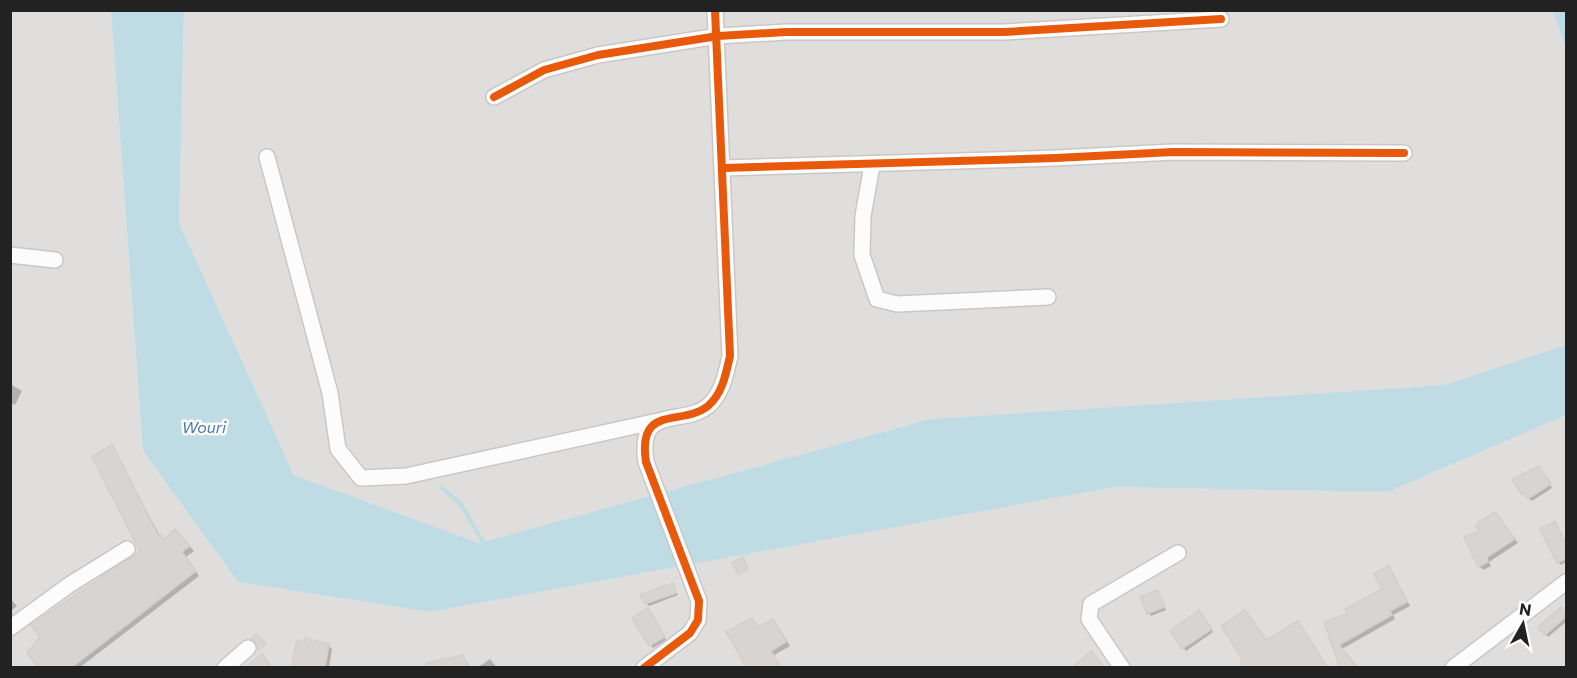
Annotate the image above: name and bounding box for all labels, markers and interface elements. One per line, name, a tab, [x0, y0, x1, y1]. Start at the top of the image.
water label: Wouri	[182, 417, 227, 436]
north arrow	[1493, 594, 1553, 654]
text: N	[1518, 598, 1533, 619]

